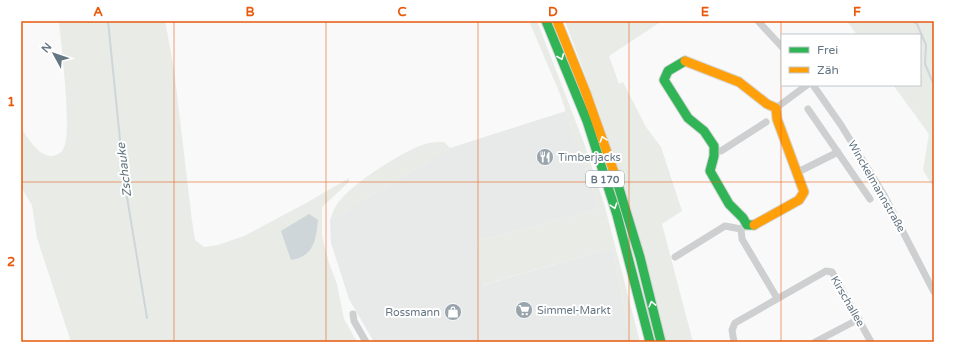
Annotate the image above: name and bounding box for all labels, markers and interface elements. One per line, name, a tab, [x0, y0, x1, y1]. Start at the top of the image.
text: A	[93, 4, 103, 20]
text: B	[245, 4, 255, 20]
text: C	[397, 4, 407, 20]
text: D	[548, 4, 558, 20]
text: E	[701, 4, 709, 20]
text: F	[853, 4, 861, 20]
north arrow	[34, 34, 74, 74]
legend	[781, 34, 921, 86]
text: N	[39, 40, 55, 55]
text: Frei	[817, 43, 838, 57]
one-way arrow	[556, 53, 564, 61]
text: Zäh	[817, 63, 839, 77]
text: 1	[7, 94, 15, 110]
one-way arrow	[599, 136, 608, 143]
street label: Winckelmannstraße	[845, 138, 908, 234]
water label: Zschauke	[114, 141, 134, 198]
restaurant icon: Timberjacks	[535, 147, 555, 167]
place label: Timberjacks	[558, 151, 621, 164]
road number: B 170	[586, 171, 624, 187]
one-way arrow	[609, 202, 618, 209]
text: 2	[7, 254, 15, 270]
street label: Kirschallee	[828, 274, 867, 329]
supermarket icon: Simmel-Markt	[514, 300, 534, 320]
one-way arrow	[648, 301, 657, 308]
shop icon: Rossmann	[443, 302, 463, 322]
place label: Simmel-Markt	[537, 304, 611, 317]
place label: Rossmann	[385, 306, 440, 319]

